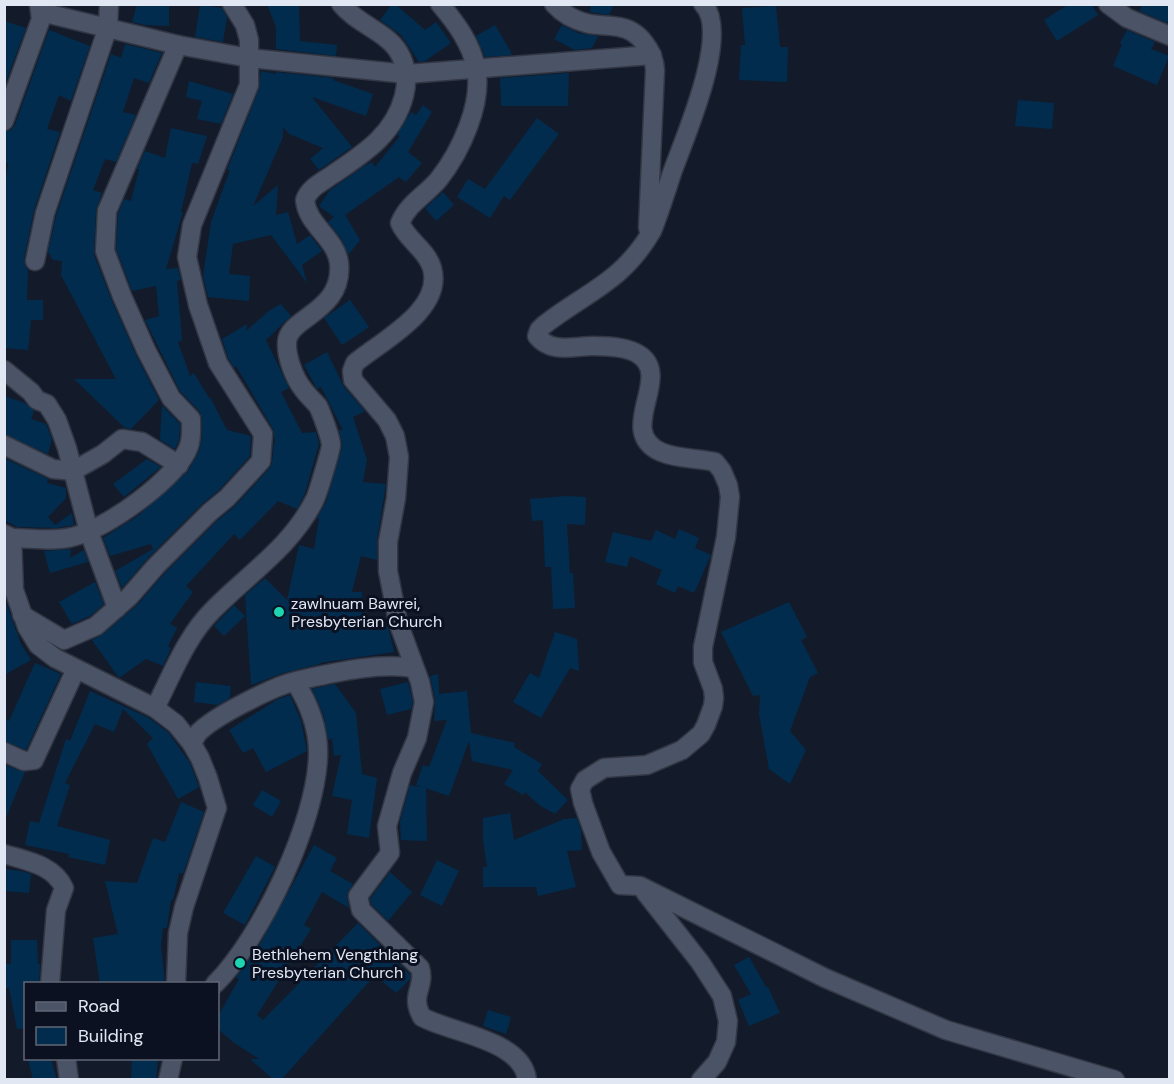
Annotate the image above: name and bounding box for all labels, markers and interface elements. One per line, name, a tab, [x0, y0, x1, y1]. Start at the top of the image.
place label: zawlnuam Bawrei, Presbyterian Church	[291, 593, 442, 632]
marker: zawlnuam Bawrei, Presbyterian Church	[272, 605, 286, 619]
place label: Bethlehem Vengthlang Presbyterian Church	[252, 944, 418, 983]
marker: Bethlehem Vengthlang Presbyterian Church	[233, 956, 247, 970]
legend	[24, 982, 219, 1060]
text: Road	[78, 994, 120, 1018]
text: Building	[78, 1024, 143, 1048]

